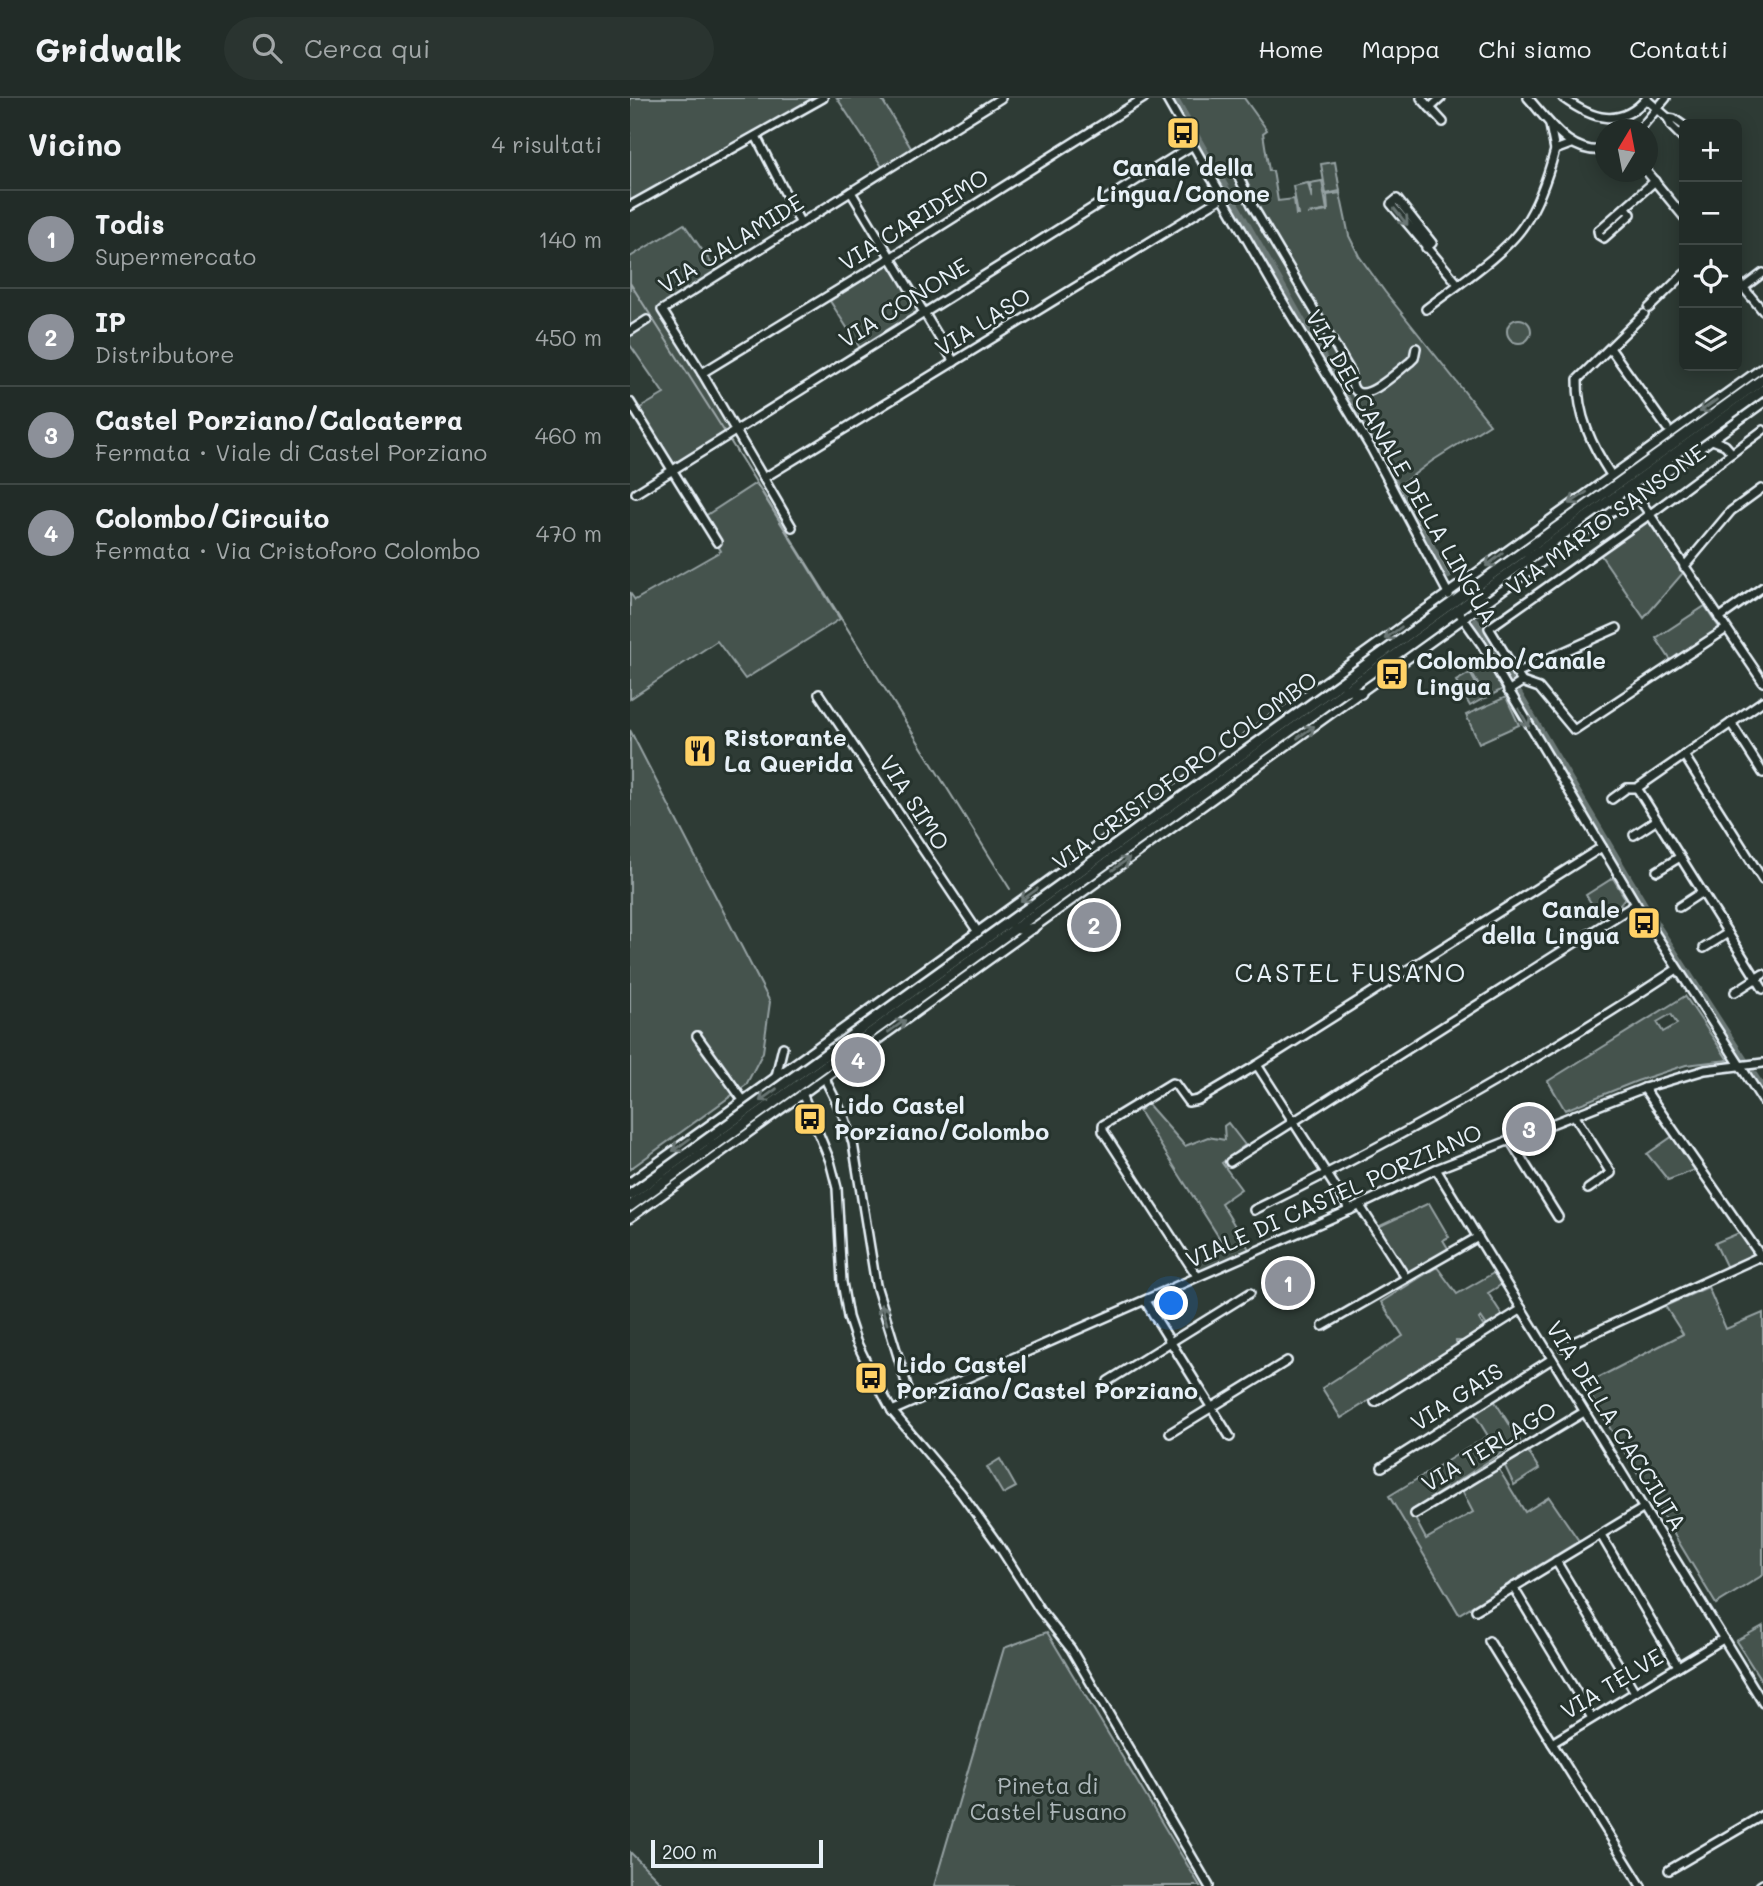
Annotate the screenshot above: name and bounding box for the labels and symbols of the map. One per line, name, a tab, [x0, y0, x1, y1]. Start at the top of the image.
bus stop icon: Canale della Lingua/Conone	[1164, 114, 1202, 152]
north arrow	[1595, 119, 1658, 182]
place label: Canale della Lingua/Conone	[1096, 152, 1270, 208]
street label: VIA CARIDEMO	[833, 161, 994, 277]
street label: VIA CALAMIDE	[652, 186, 809, 300]
one-way arrow	[1393, 207, 1409, 225]
street label: VIA CONONE	[833, 250, 974, 354]
street label: VIA LASO	[929, 280, 1036, 362]
street label: VIA DEL CANALE DELLA LINGUA	[1299, 304, 1504, 629]
one-way arrow	[1699, 399, 1718, 413]
street label: VIA MARIO SANSONE	[1500, 437, 1711, 602]
one-way arrow	[1569, 491, 1588, 505]
one-way arrow	[1486, 552, 1504, 567]
one-way arrow	[1384, 626, 1403, 641]
place label: Colombo/Canale Lingua	[1416, 645, 1606, 701]
bus stop icon: Colombo/Canale Lingua	[1373, 655, 1411, 693]
street label: VIA CRISTOFORO COLOMBO	[1046, 664, 1323, 877]
one-way arrow	[1517, 707, 1531, 727]
place label: Ristorante La Querida	[724, 722, 854, 778]
one-way arrow	[1296, 725, 1315, 739]
restaurant icon: Ristorante La Querida	[681, 732, 719, 770]
street label: VIA SIMO	[873, 749, 957, 856]
one-way arrow	[1111, 857, 1130, 871]
one-way arrow	[1020, 888, 1039, 902]
place label: Canale della Lingua	[1482, 894, 1620, 950]
pin: 2	[1071, 899, 1117, 951]
bus stop icon: Canale della Lingua	[1625, 904, 1663, 942]
district label: CASTEL FUSANO	[1235, 955, 1467, 989]
one-way arrow	[887, 1019, 906, 1033]
pin: 4	[835, 1034, 881, 1086]
one-way arrow	[759, 1088, 778, 1102]
place label: Lido Castel Porziano/Colombo	[834, 1090, 1049, 1146]
bus stop icon: Lido Castel Porziano/Colombo	[791, 1100, 829, 1138]
pin: 3	[1506, 1103, 1552, 1155]
street label: VIALE DI CASTEL PORZIANO	[1181, 1116, 1486, 1274]
one-way arrow	[672, 1138, 691, 1152]
pin: 1	[1265, 1257, 1311, 1309]
your location	[1154, 1286, 1188, 1320]
one-way arrow	[876, 1303, 889, 1325]
street label: VIA DELLA CACCIUTA	[1540, 1315, 1694, 1536]
place label: Lido Castel Porziano/Castel Porziano	[896, 1349, 1198, 1405]
street label: VIA GAIS	[1405, 1355, 1508, 1437]
bus stop icon: Lido Castel Porziano/Castel Porziano	[852, 1359, 890, 1397]
street label: VIA TERLAGO	[1416, 1394, 1561, 1498]
street label: VIA TELVE	[1555, 1641, 1668, 1725]
park label: Pineta di Castel Fusano	[970, 1770, 1126, 1826]
scale bar	[651, 1837, 822, 1869]

